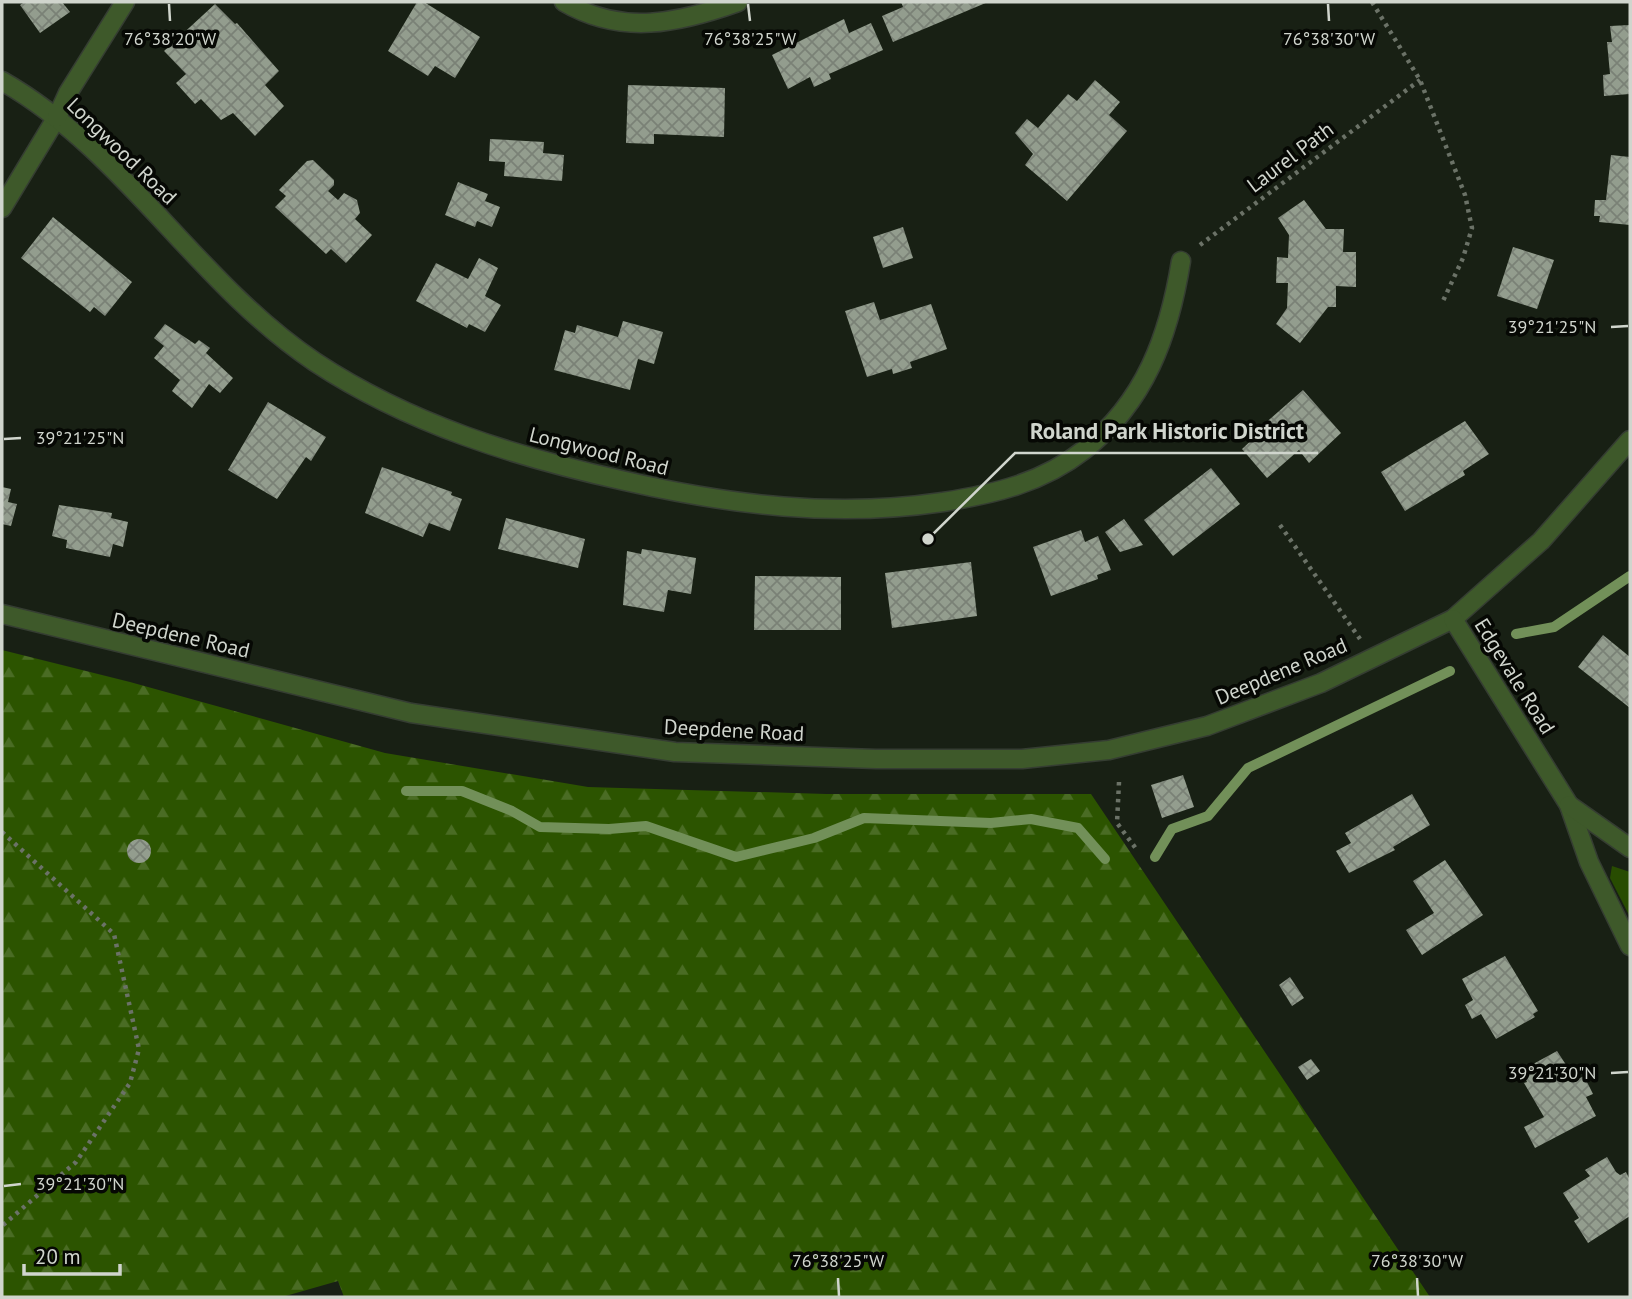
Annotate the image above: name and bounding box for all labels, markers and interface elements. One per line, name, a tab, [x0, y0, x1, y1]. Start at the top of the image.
text: 76°38'20"W	[124, 27, 216, 50]
text: 76°38'25"W	[704, 27, 796, 50]
text: 76°38'30"W	[1283, 27, 1375, 50]
street label: Longwood Road	[61, 92, 183, 210]
street label: Laurel Path	[1241, 116, 1339, 198]
text: 39°21'25"N	[1508, 315, 1596, 338]
callout: Roland Park Historic District	[1015, 409, 1318, 453]
text: Roland Park Historic District	[1030, 416, 1304, 445]
street label: Longwood Road	[526, 421, 672, 481]
text: 39°21'25"N	[36, 426, 124, 449]
street label: Deepdene Road	[110, 606, 252, 664]
street label: Edgevale Road	[1469, 613, 1561, 739]
street label: Deepdene Road	[1211, 631, 1351, 711]
street label: Deepdene Road	[663, 713, 805, 747]
text: 39°21'30"N	[1508, 1061, 1596, 1084]
text: 39°21'30"N	[36, 1172, 124, 1195]
scale bar	[24, 1232, 121, 1276]
text: 20 m	[35, 1243, 81, 1270]
text: 76°38'25"W	[792, 1249, 884, 1272]
text: 76°38'30"W	[1371, 1249, 1463, 1272]

